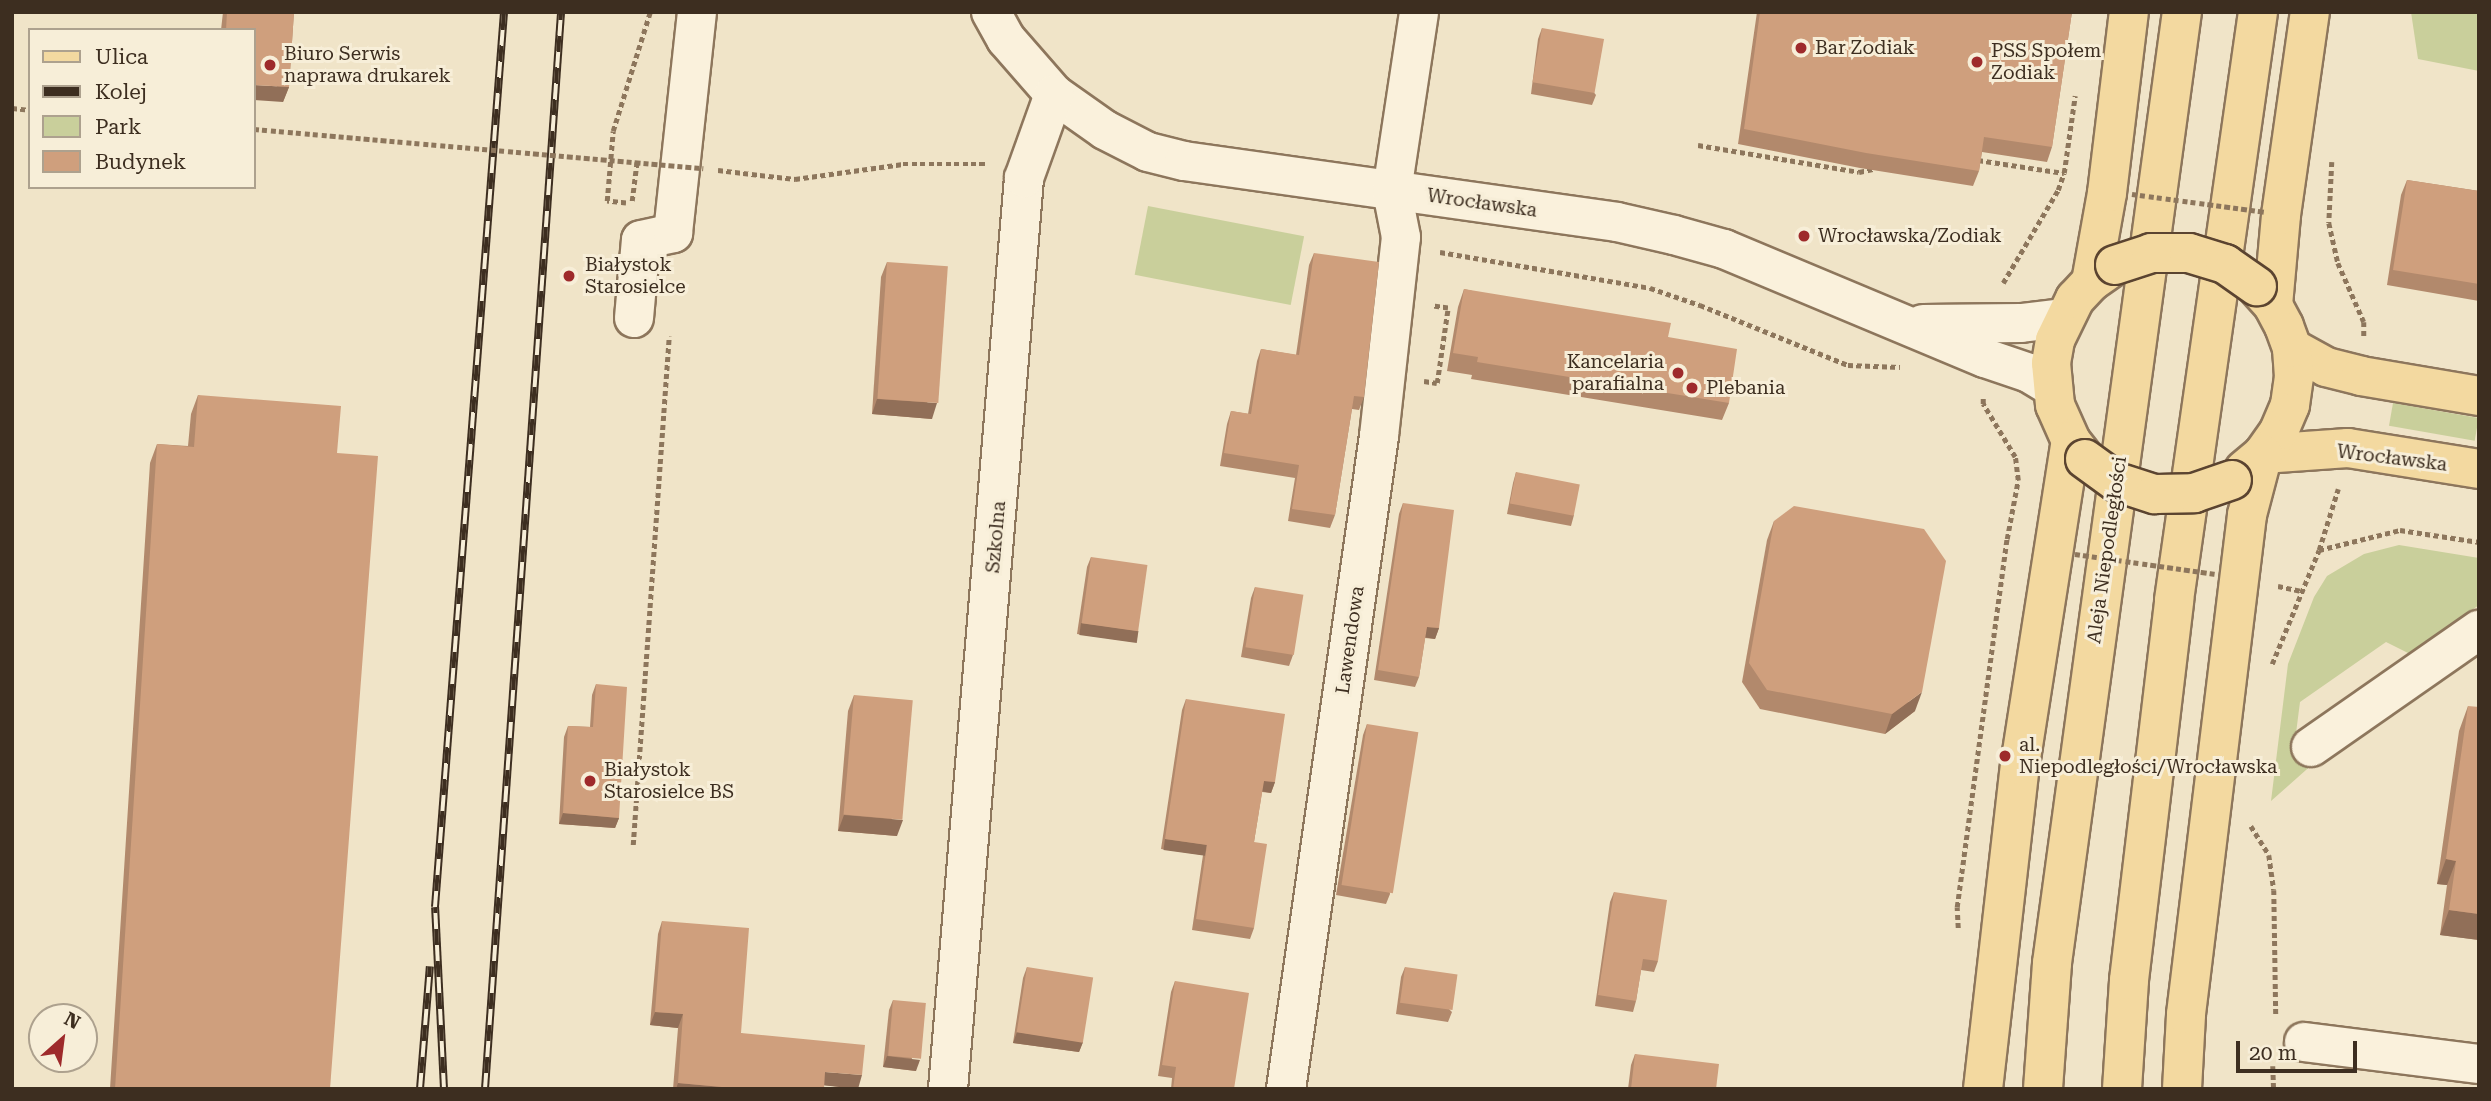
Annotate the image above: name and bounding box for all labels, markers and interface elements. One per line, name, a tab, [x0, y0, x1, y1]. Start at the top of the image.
legend	[28, 28, 256, 189]
place label: Bar Zodiak	[1815, 37, 1915, 59]
marker: Bar Zodiak	[1793, 40, 1809, 56]
place label: PSS Społem Zodiak	[1991, 40, 2101, 84]
place label: Biuro Serwis naprawa drukarek	[284, 43, 450, 87]
text: Ulica	[95, 45, 148, 69]
marker: PSS Społem Zodiak	[1969, 54, 1985, 70]
marker: Biuro Serwis naprawa drukarek	[262, 57, 278, 73]
text: Kolej	[95, 80, 147, 104]
text: Park	[95, 115, 141, 139]
text: Budynek	[95, 150, 186, 174]
street label: Wrocławska	[1425, 184, 1539, 222]
place label: Wrocławska/Zodiak	[1818, 225, 2001, 247]
marker: Wrocławska/Zodiak	[1796, 228, 1812, 244]
place label: Białystok Starosielce	[585, 254, 686, 298]
marker: Białystok Starosielce	[559, 266, 579, 286]
place label: Kancelaria parafialna	[1567, 351, 1664, 395]
marker: Kancelaria parafialna	[1670, 365, 1686, 381]
place label: Plebania	[1706, 377, 1785, 399]
marker: Plebania	[1684, 380, 1700, 396]
street label: Wrocławska	[2336, 440, 2448, 476]
street label: Aleja Niepodległości	[2083, 455, 2131, 645]
street label: Szkolna	[981, 500, 1011, 574]
street label: Lawendowa	[1331, 584, 1369, 696]
place label: al. Niepodległości/Wrocławska	[2019, 734, 2277, 778]
marker: al. Niepodległości/Wrocławska	[1997, 748, 2013, 764]
place label: Białystok Starosielce BS	[604, 759, 734, 803]
marker: Białystok Starosielce BS	[582, 773, 598, 789]
north arrow	[28, 1003, 98, 1073]
text: N	[60, 1007, 84, 1034]
scale bar	[2239, 1028, 2360, 1072]
text: 20 m	[2249, 1041, 2297, 1065]

